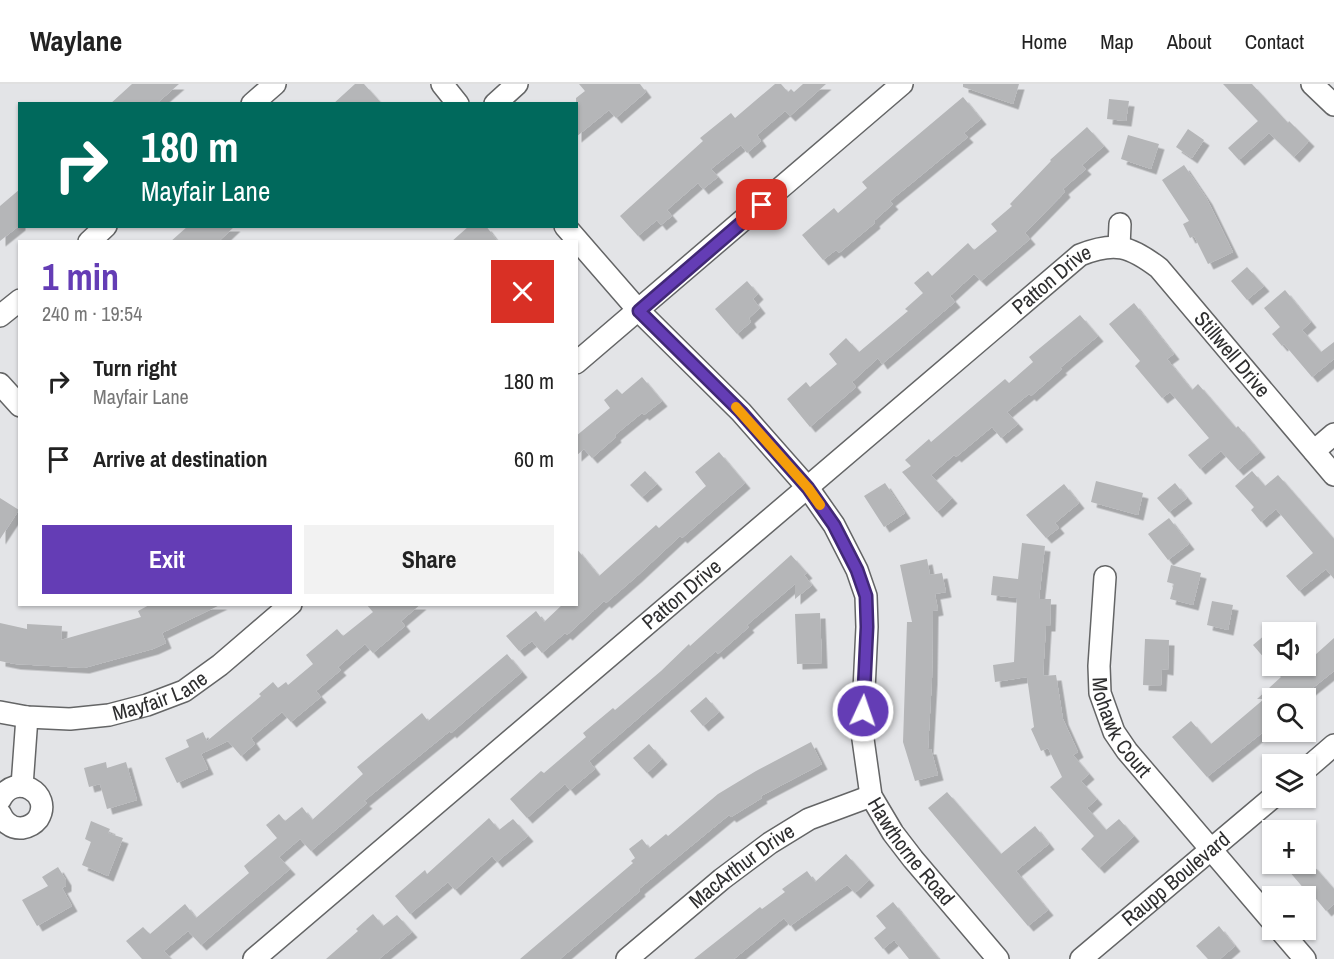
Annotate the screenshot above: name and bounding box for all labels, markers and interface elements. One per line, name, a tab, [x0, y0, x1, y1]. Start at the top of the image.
text: Waylane	[30, 22, 122, 60]
text: Home	[1021, 27, 1067, 56]
text: Map	[1100, 27, 1134, 56]
text: About	[1167, 27, 1212, 56]
text: Contact	[1245, 27, 1304, 56]
text: 180 m	[141, 119, 239, 175]
icon: right	[42, 126, 120, 204]
text: Mayfair Lane	[141, 173, 270, 209]
pin	[736, 179, 787, 230]
icon: arrive	[745, 188, 778, 221]
street label: Patton Drive	[1005, 237, 1095, 321]
text: 1 min	[42, 253, 119, 301]
button: close	[491, 260, 554, 323]
text: 240 m · 19:54	[42, 300, 142, 327]
street label: Stillwell Drive	[1188, 305, 1277, 403]
text: Turn right	[93, 353, 177, 383]
icon: right	[42, 365, 75, 398]
text: 180 m	[504, 366, 554, 396]
text: Mayfair Lane	[93, 383, 189, 410]
icon: arrive	[42, 443, 75, 476]
text: Arrive at destination	[93, 444, 267, 474]
text: 60 m	[514, 444, 554, 474]
button: Exit	[42, 525, 292, 594]
button: Share	[304, 525, 554, 594]
street label: Patton Drive	[636, 552, 727, 636]
map controls	[1262, 622, 1316, 940]
button: sound	[1262, 622, 1316, 676]
street label: Mayfair Lane	[109, 664, 213, 728]
street label: Mohawk Court	[1085, 677, 1159, 784]
position arrow	[831, 679, 895, 743]
button: search	[1262, 688, 1316, 742]
button: layers	[1262, 754, 1316, 808]
street label: Hawthorne Road	[861, 792, 961, 912]
street label: MacArthur Drive	[683, 816, 800, 915]
button: +	[1262, 820, 1316, 874]
street label: Raupp Boulevard	[1115, 825, 1236, 933]
button: −	[1262, 886, 1316, 940]

